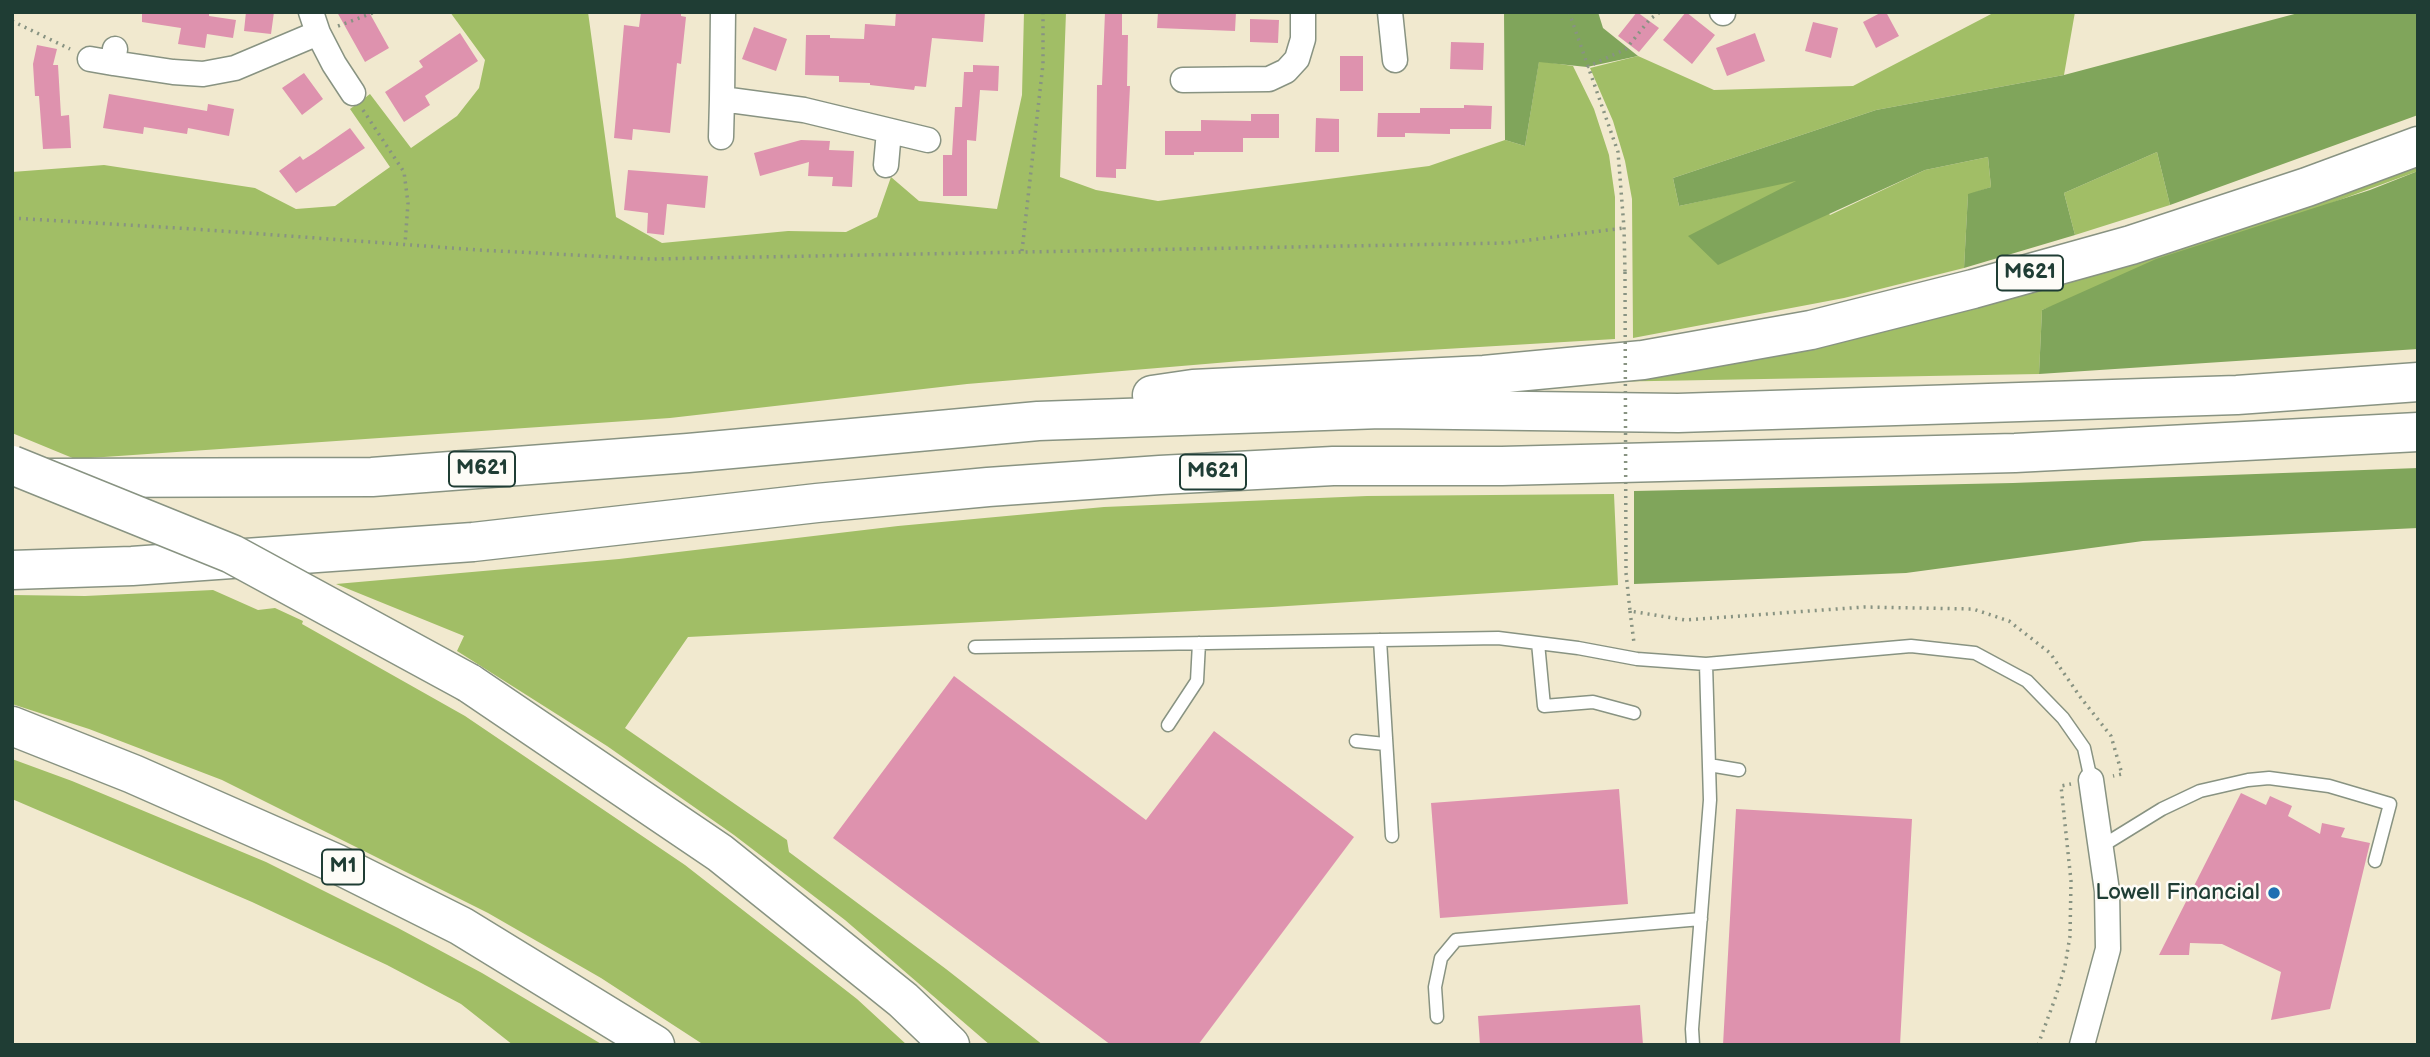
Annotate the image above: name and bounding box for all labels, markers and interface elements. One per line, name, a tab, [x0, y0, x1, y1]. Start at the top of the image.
road number: M621	[1997, 256, 2063, 290]
road number: M621	[449, 452, 515, 486]
road number: M621	[1180, 454, 1246, 490]
road number: M1	[322, 850, 364, 884]
place label: Lowell Financial	[2095, 879, 2260, 907]
marker: Lowell Financial	[2266, 885, 2282, 901]

